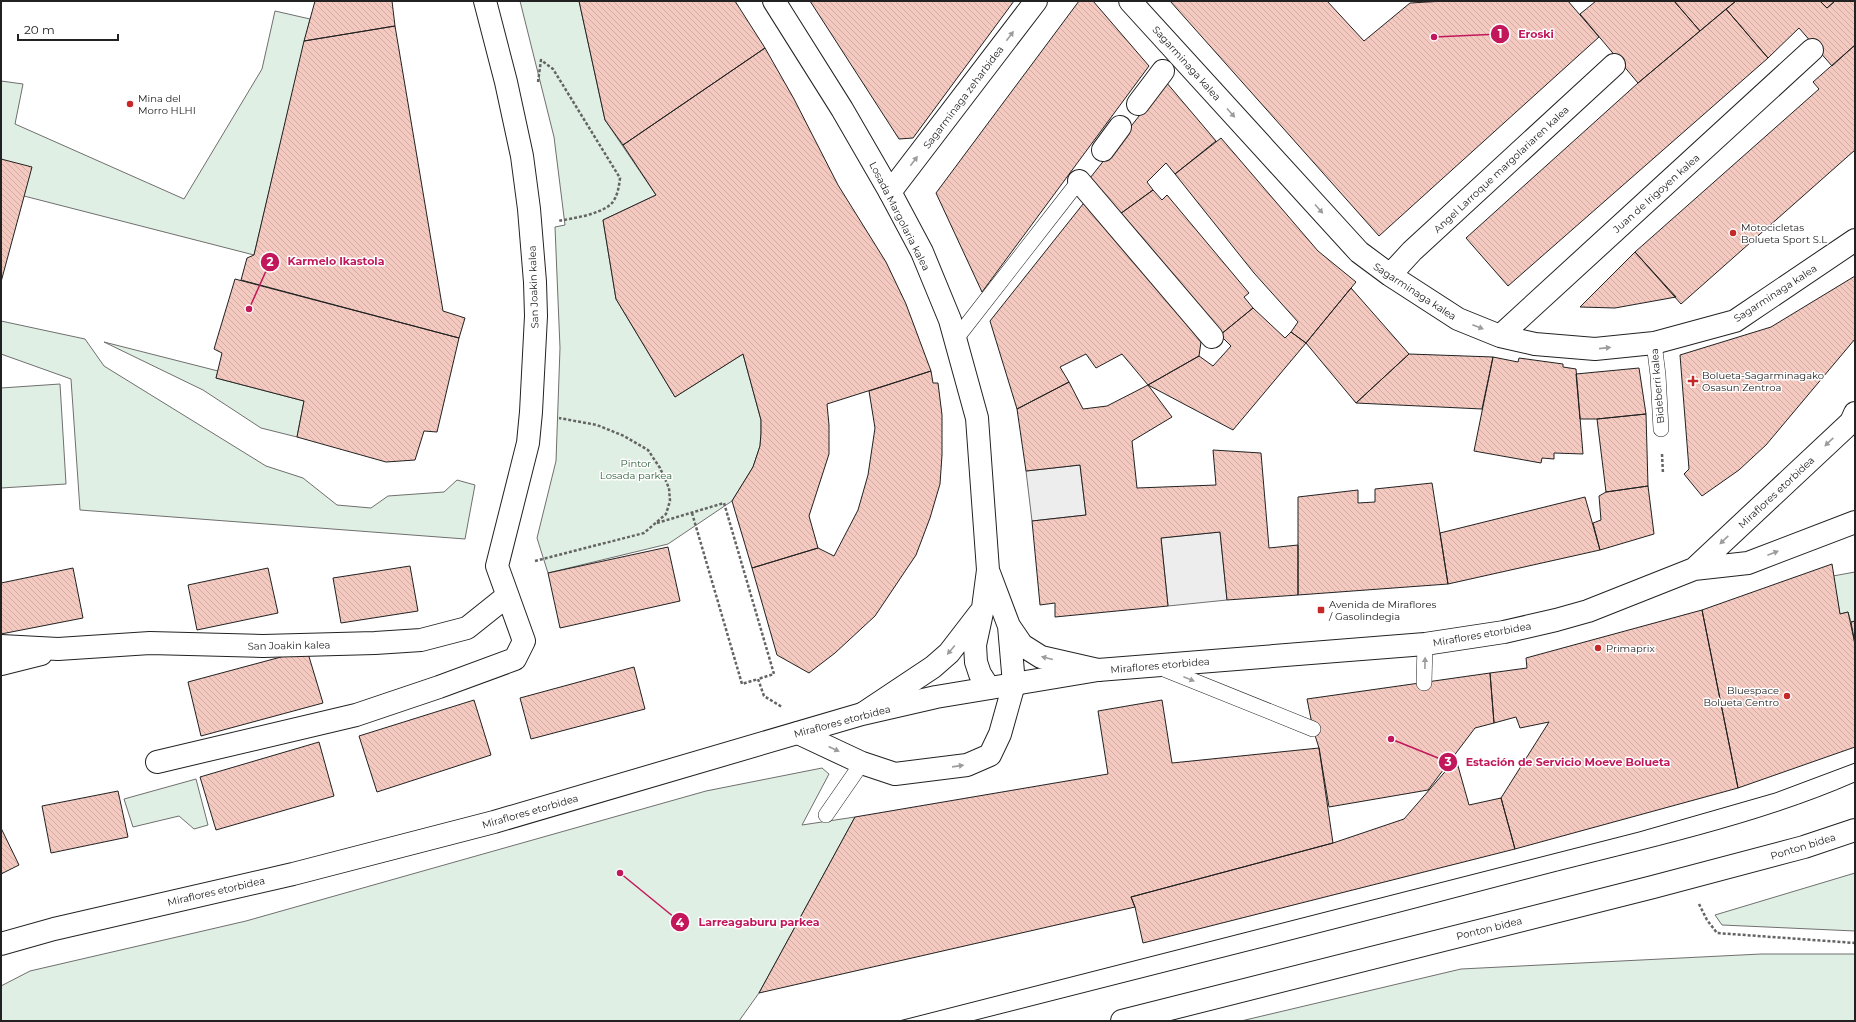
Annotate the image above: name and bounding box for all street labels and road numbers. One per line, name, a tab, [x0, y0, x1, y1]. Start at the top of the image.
street label: Sagarminaga kalea	[1150, 23, 1224, 103]
street label: Sagarminaga zeharbidea	[920, 43, 1006, 151]
street label: Angel Larroque margolariaren kalea	[1431, 103, 1572, 236]
street label: Juan de Irigoyen kalea	[1610, 151, 1702, 236]
street label: Losada Margolaria kalea	[866, 160, 933, 273]
street label: San Joakin kalea	[526, 245, 541, 329]
street label: Sagarminaga kalea	[1371, 260, 1459, 323]
street label: Sagarminaga kalea	[1731, 262, 1819, 325]
street label: Bideberri kalea	[1648, 348, 1667, 424]
street label: Miraflores etorbidea	[1735, 454, 1817, 531]
street label: Miraflores etorbidea	[1432, 619, 1532, 650]
street label: San Joakin kalea	[247, 638, 331, 653]
street label: Miraflores etorbidea	[1110, 655, 1210, 676]
street label: Miraflores etorbidea	[792, 702, 892, 741]
street label: Miraflores etorbidea	[480, 791, 580, 831]
street label: Ponton bidea	[1769, 830, 1837, 863]
street label: Miraflores etorbidea	[166, 874, 266, 909]
street label: Ponton bidea	[1455, 914, 1524, 943]

